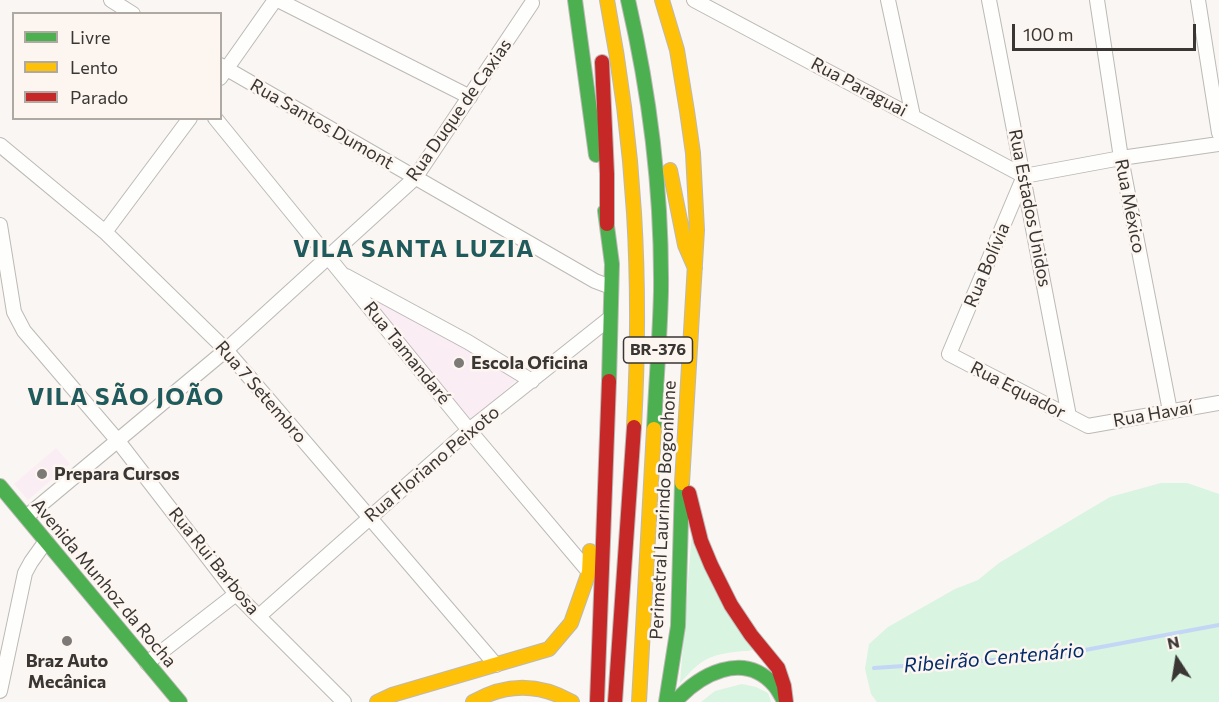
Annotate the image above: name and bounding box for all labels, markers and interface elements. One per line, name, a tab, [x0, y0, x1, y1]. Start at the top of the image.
legend	[12, 12, 222, 120]
scale bar	[1015, 12, 1200, 50]
text: 100 m	[1023, 23, 1073, 45]
text: Livre	[70, 26, 111, 48]
street label: Rua Duque de Caxias	[402, 35, 516, 185]
street label: Rua Paraguai	[807, 53, 911, 121]
text: Lento	[70, 56, 118, 78]
street label: Rua Santos Dumont	[246, 74, 398, 174]
text: Parado	[70, 86, 128, 108]
street label: Rua Estados Unidos	[1004, 127, 1056, 289]
street label: Rua México	[1110, 157, 1150, 255]
street label: Rua Bolívia	[960, 219, 1014, 311]
district label: VILA SANTA LUZIA	[293, 235, 535, 263]
street label: Rua Tamandaré	[359, 297, 455, 409]
street label: Rua 7 Setembro	[211, 336, 311, 448]
road number: BR-376	[624, 337, 692, 363]
place label: Escola Oficina	[471, 352, 588, 374]
marker: Escola Oficina	[452, 356, 466, 370]
street label: Rua Equador	[967, 357, 1069, 423]
street label: Perimetral Laurindo Bogonhone	[645, 380, 681, 640]
district label: VILA SÃO JOÃO	[27, 383, 225, 411]
street label: Rua Havaí	[1111, 396, 1195, 432]
street label: Rua Floriano Peixoto	[360, 401, 504, 527]
place label: Prepara Cursos	[54, 463, 180, 485]
marker: Prepara Cursos	[35, 467, 49, 481]
street label: Avenida Munhoz da Rocha	[27, 494, 181, 672]
street label: Rua Rui Barbosa	[164, 503, 264, 619]
north arrow	[1147, 630, 1207, 690]
text: N	[1165, 631, 1181, 652]
marker: Braz Auto Mecânica	[60, 634, 74, 648]
water label: Ribeirão Centenário	[903, 638, 1085, 678]
place label: Braz Auto Mecânica	[26, 650, 108, 692]

